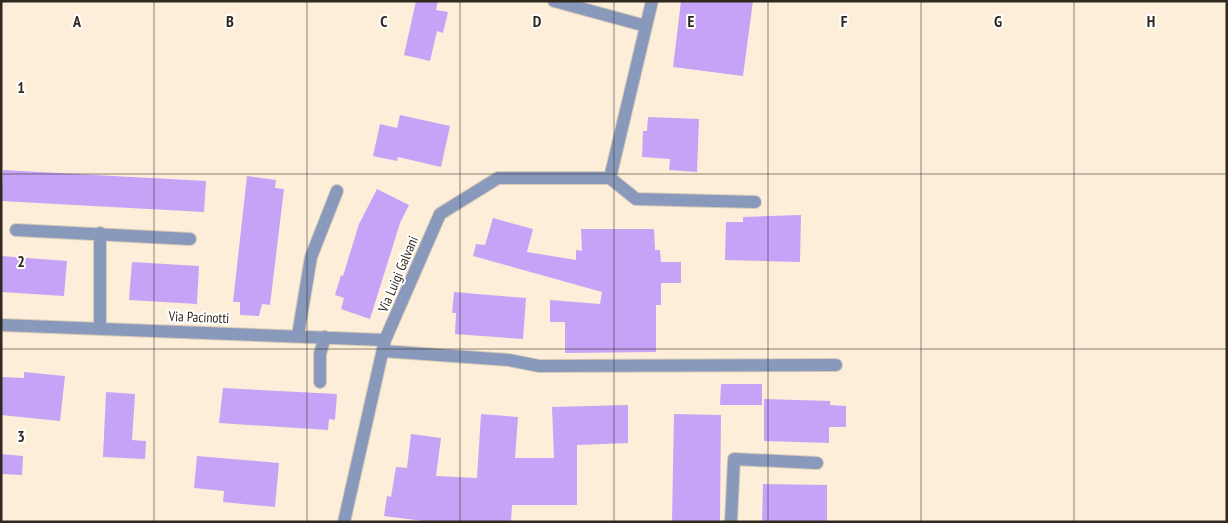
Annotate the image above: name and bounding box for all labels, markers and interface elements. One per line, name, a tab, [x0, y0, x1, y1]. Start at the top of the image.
text: A	[72, 11, 82, 31]
text: B	[226, 11, 234, 31]
text: C	[380, 11, 388, 31]
text: D	[533, 11, 542, 31]
text: E	[688, 11, 695, 31]
text: F	[841, 11, 848, 31]
text: G	[994, 11, 1002, 31]
text: H	[1147, 11, 1155, 31]
text: 1	[17, 77, 25, 97]
street label: Via Luigi Galvani	[374, 233, 422, 316]
text: 2	[17, 251, 25, 271]
street label: Via Pacinotti	[167, 307, 230, 327]
text: 3	[17, 426, 25, 446]

